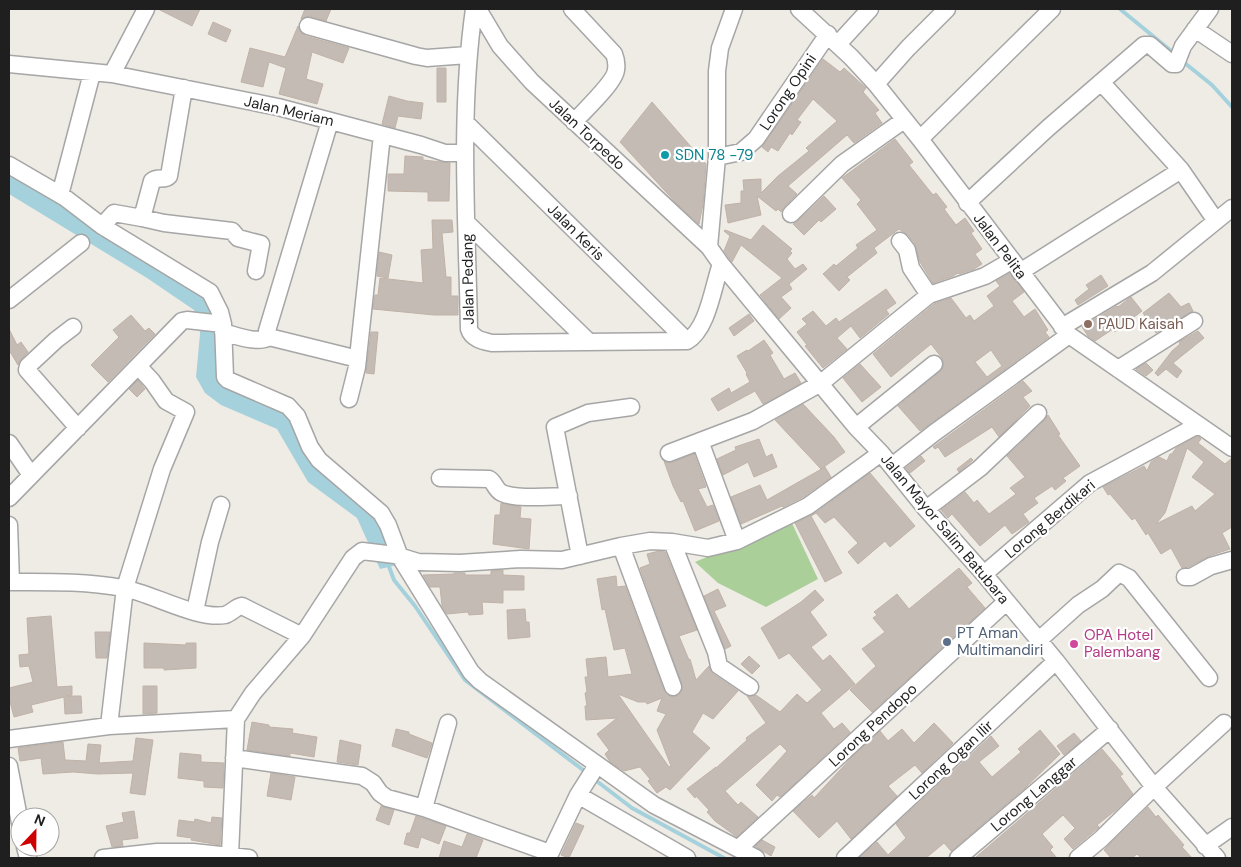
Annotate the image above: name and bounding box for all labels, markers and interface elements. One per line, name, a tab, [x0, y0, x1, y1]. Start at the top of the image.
street label: Lorong Opini	[755, 50, 821, 134]
street label: Jalan Meriam	[242, 91, 336, 131]
street label: Jalan Torpedo	[545, 93, 630, 175]
place label: SDN 78 -79	[675, 145, 754, 165]
marker: SDN 78 -79	[659, 149, 671, 161]
street label: Jalan Keris	[543, 199, 609, 265]
street label: Jalan Pelita	[969, 209, 1031, 283]
street label: Jalan Pedang	[457, 233, 479, 325]
place label: PAUD Kaisah	[1098, 314, 1184, 334]
marker: PAUD Kaisah	[1082, 318, 1094, 330]
street label: Jalan Mayor Salim Batubara	[876, 450, 1014, 608]
street label: Lorong Berdikari	[1001, 475, 1099, 563]
place label: PT Aman Multimandiri	[957, 623, 1043, 660]
place label: OPA Hotel Palembang	[1084, 625, 1160, 662]
marker: PT Aman Multimandiri	[941, 636, 953, 648]
marker: OPA Hotel Palembang	[1068, 638, 1080, 650]
street label: Lorong Pendopo	[825, 679, 921, 771]
street label: Lorong Ogan Ilir	[905, 715, 998, 804]
street label: Lorong Langgar	[987, 752, 1082, 836]
north arrow	[10, 807, 60, 857]
text: N	[32, 810, 48, 830]

